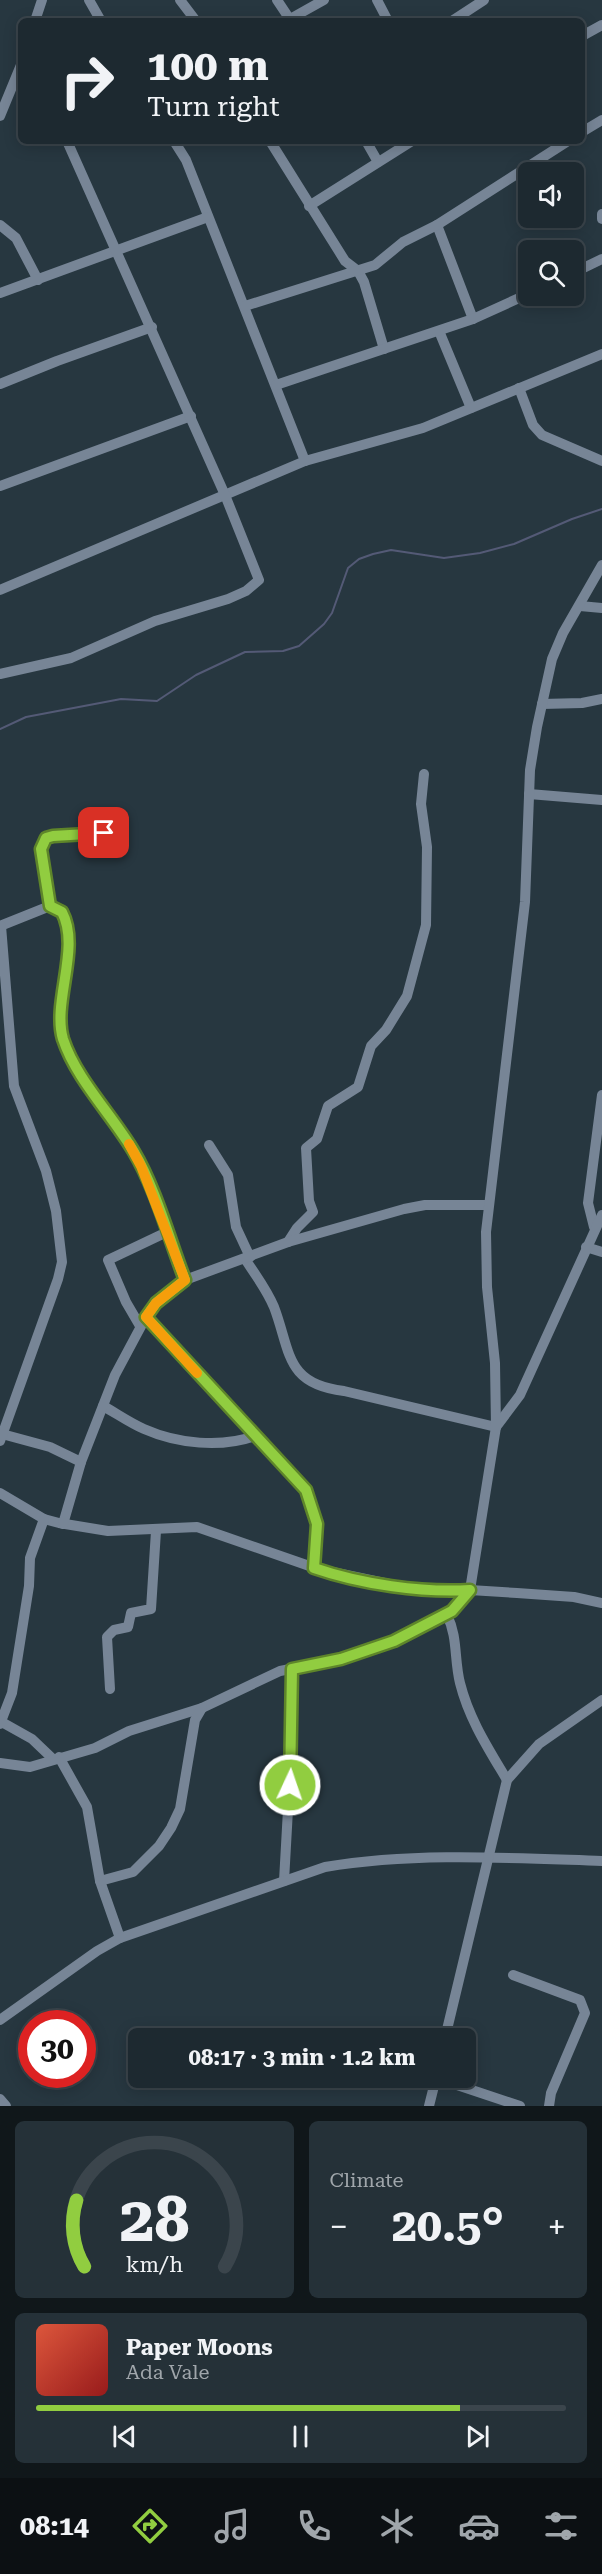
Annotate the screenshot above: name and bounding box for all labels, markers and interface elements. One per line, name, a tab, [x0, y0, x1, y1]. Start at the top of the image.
text: 100 m	[147, 41, 269, 90]
icon: right	[48, 42, 126, 120]
text: Turn right	[147, 91, 280, 123]
map controls	[518, 162, 584, 306]
button: sound	[518, 162, 584, 228]
button: search	[518, 240, 584, 306]
pin	[78, 807, 129, 858]
icon: arrive	[87, 816, 120, 849]
position arrow	[258, 1753, 322, 1817]
speed limit sign: 30	[18, 2010, 96, 2088]
text: 08:17 · 3 min · 1.2 km	[189, 2045, 415, 2070]
text: Climate	[330, 2168, 404, 2192]
text: 28	[119, 2183, 189, 2256]
text: 20.5°	[392, 2199, 504, 2252]
text: −	[330, 2207, 348, 2246]
text: +	[548, 2207, 566, 2246]
text: km/h	[126, 2252, 183, 2277]
text: Paper Moons	[126, 2335, 273, 2360]
text: Ada Vale	[126, 2360, 209, 2384]
icon: previous	[108, 2420, 141, 2453]
icon: pause	[284, 2420, 317, 2453]
icon: next	[461, 2420, 494, 2453]
icon: directions	[129, 2505, 171, 2547]
icon: music	[211, 2505, 253, 2547]
icon: phone	[293, 2505, 335, 2547]
icon: climate	[376, 2505, 418, 2547]
icon: car	[458, 2505, 500, 2547]
icon: filters	[540, 2505, 582, 2547]
text: 08:14	[20, 2510, 89, 2542]

